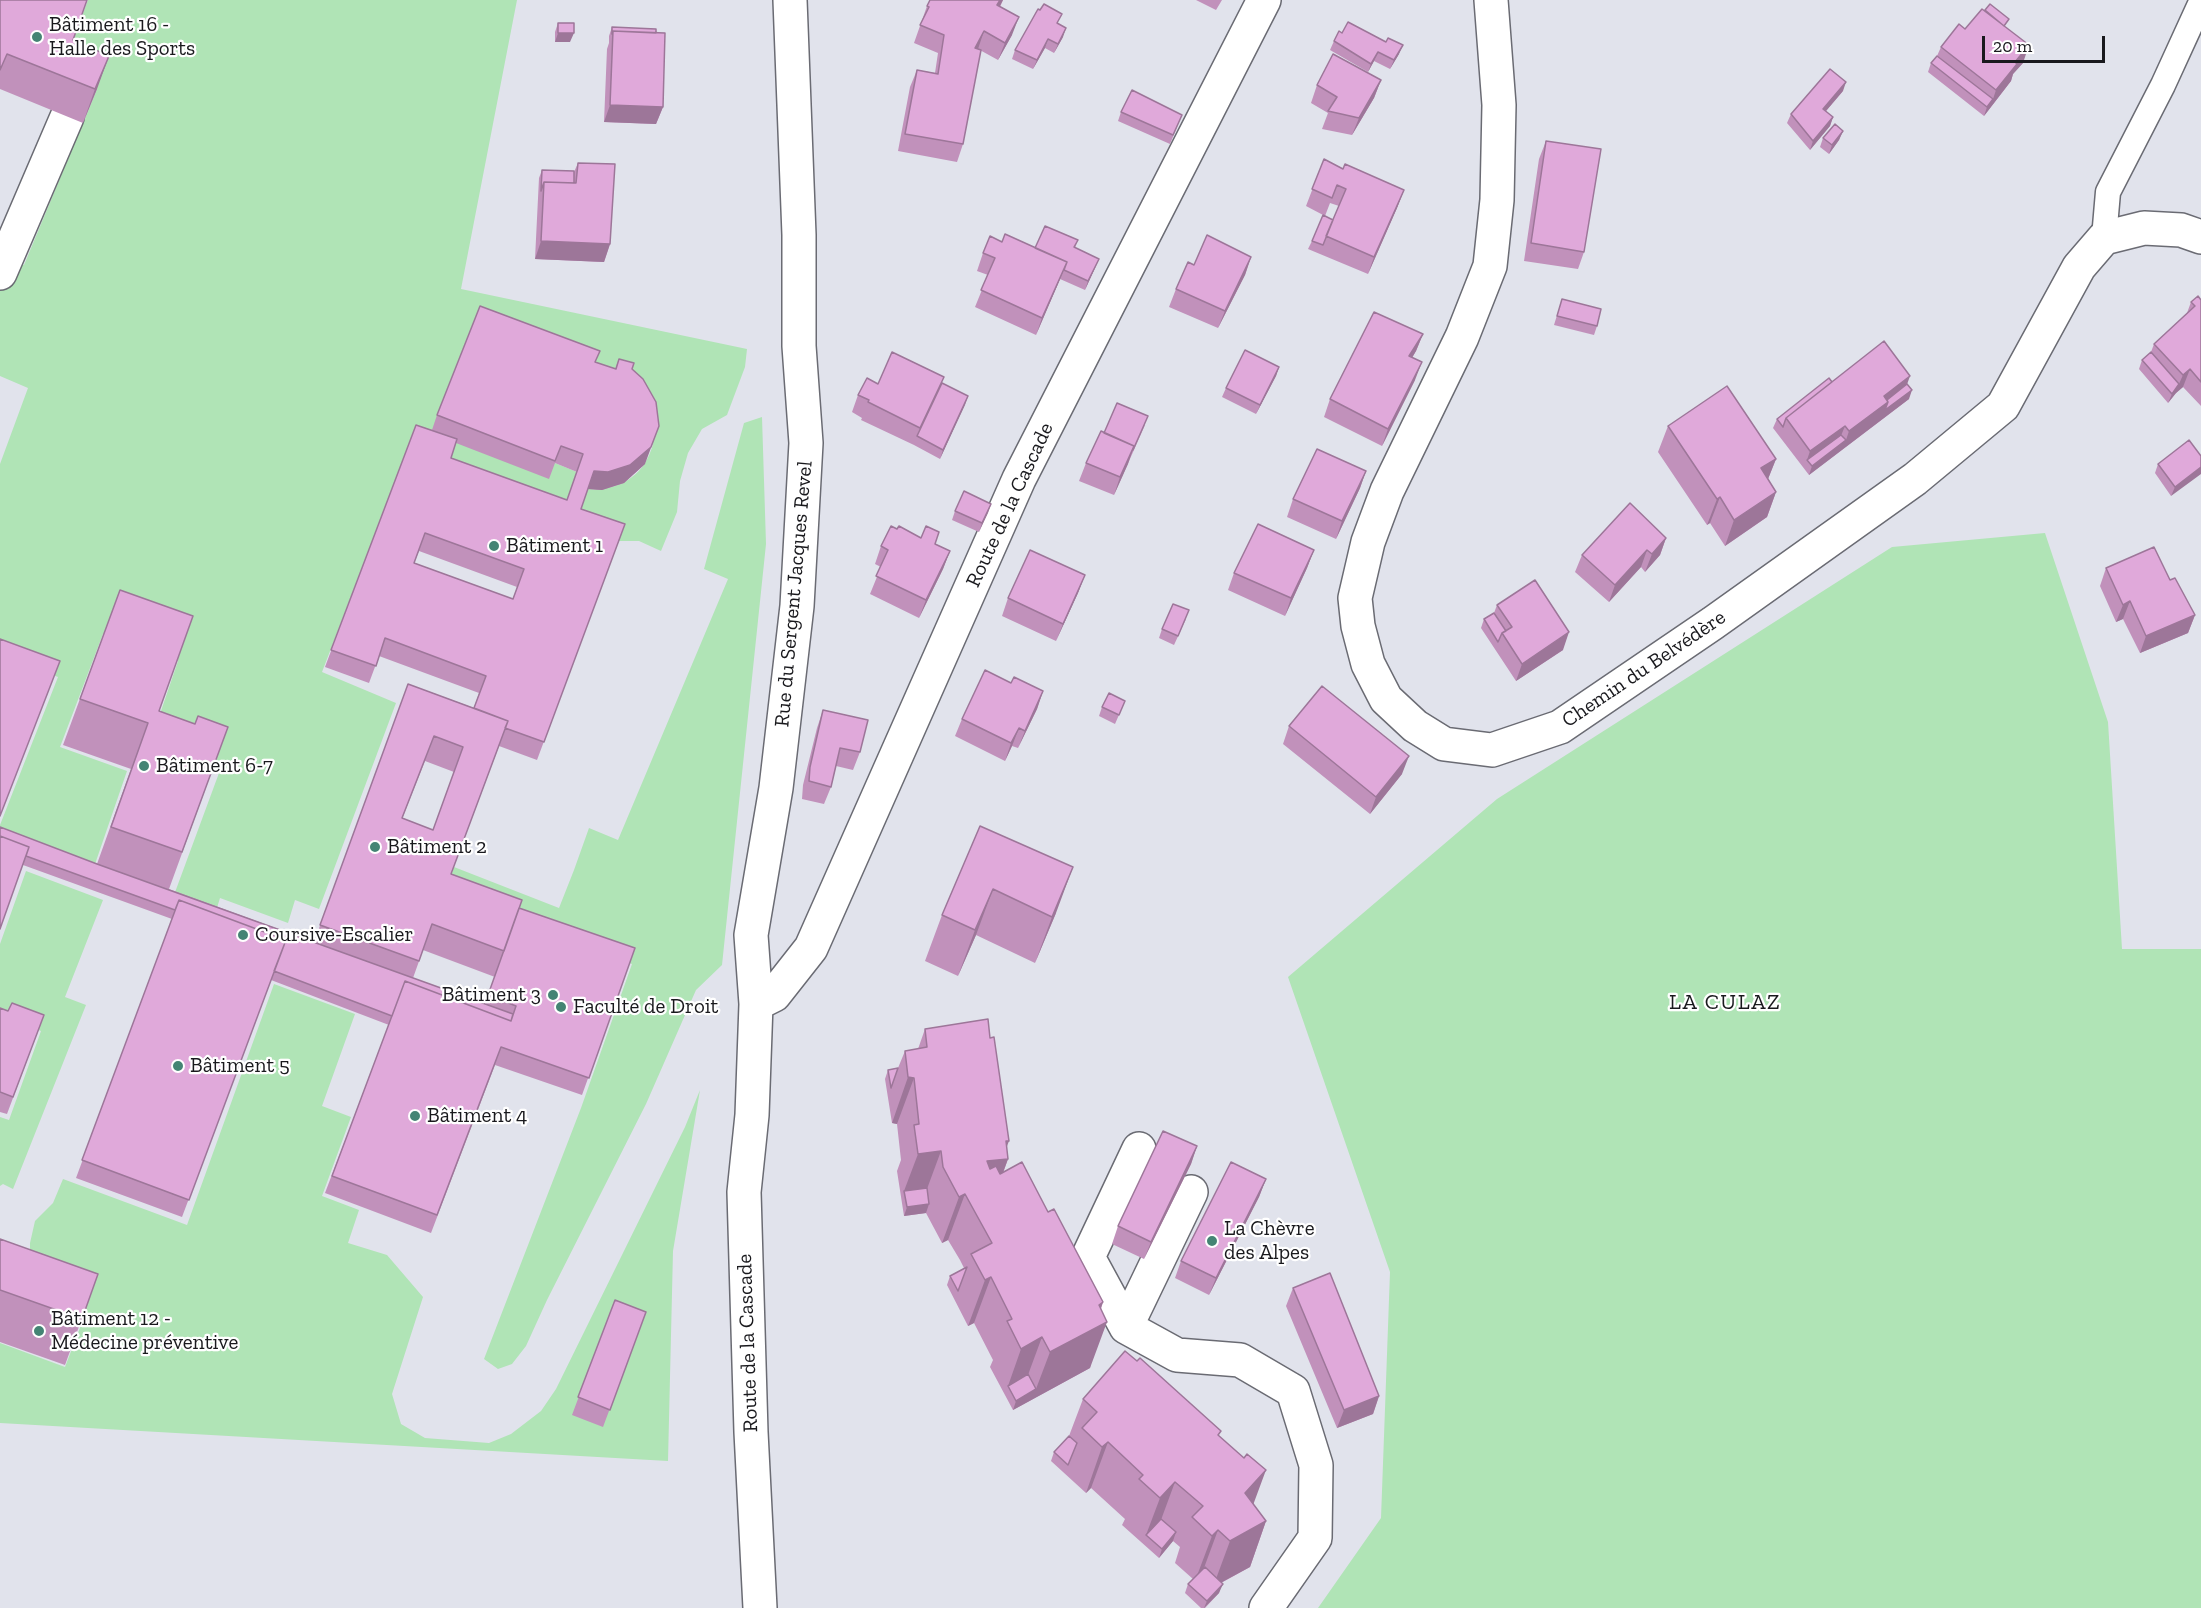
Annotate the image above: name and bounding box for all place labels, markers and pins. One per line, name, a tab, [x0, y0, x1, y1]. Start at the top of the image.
place label: Bâtiment 16 - Halle des Sports	[49, 12, 195, 62]
marker: Bâtiment 16 - Halle des Sports	[30, 30, 44, 44]
place label: Bâtiment 1	[506, 533, 603, 559]
marker: Bâtiment 1	[487, 539, 501, 553]
place label: Bâtiment 6-7	[156, 753, 273, 779]
marker: Bâtiment 6-7	[137, 759, 151, 773]
place label: Bâtiment 2	[387, 834, 487, 860]
marker: Bâtiment 2	[368, 840, 382, 854]
place label: Coursive-Escalier	[255, 922, 413, 948]
marker: Coursive-Escalier	[236, 928, 250, 942]
place label: Bâtiment 3	[442, 982, 541, 1008]
marker: Bâtiment 3	[546, 988, 560, 1002]
place label: Faculté de Droit	[573, 994, 718, 1020]
marker: Faculté de Droit	[554, 1000, 568, 1014]
place label: Bâtiment 5	[190, 1053, 290, 1079]
marker: Bâtiment 5	[171, 1059, 185, 1073]
place label: Bâtiment 4	[427, 1103, 527, 1129]
marker: Bâtiment 4	[408, 1109, 422, 1123]
place label: La Chèvre des Alpes	[1224, 1216, 1315, 1266]
marker: La Chèvre des Alpes	[1205, 1234, 1219, 1248]
place label: Bâtiment 12 - Médecine préventive	[51, 1306, 238, 1356]
marker: Bâtiment 12 - Médecine préventive	[32, 1324, 46, 1338]

